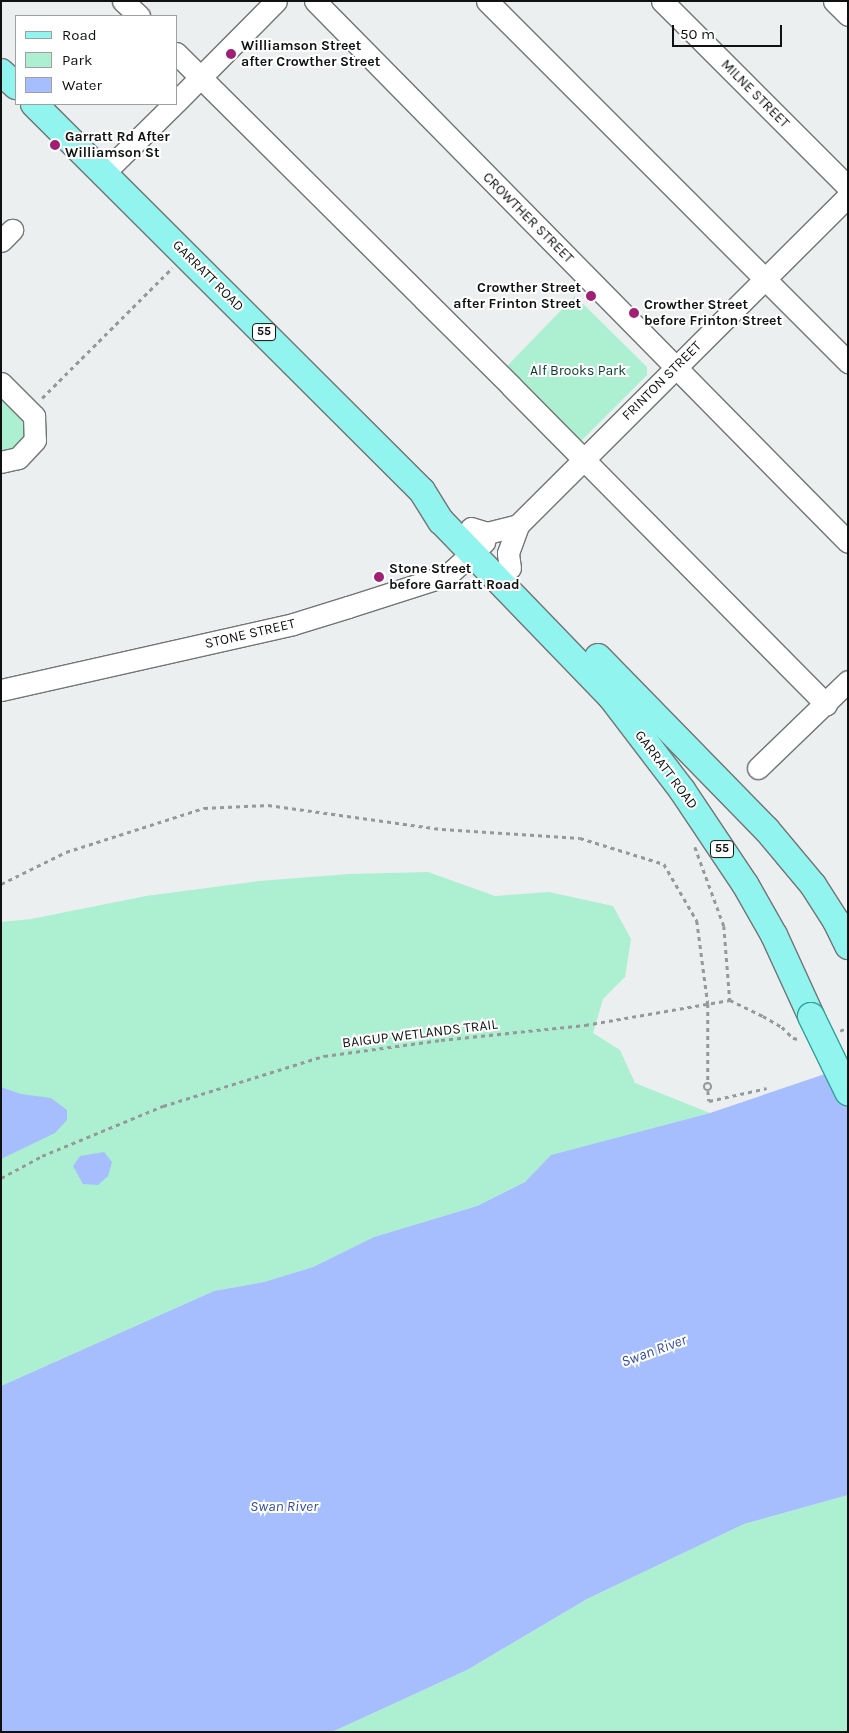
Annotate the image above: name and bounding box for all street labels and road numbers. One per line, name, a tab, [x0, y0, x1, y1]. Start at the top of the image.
street label: MILNE STREET	[717, 56, 793, 132]
street label: CROWTHER STREET	[479, 169, 577, 267]
street label: GARRATT ROAD	[169, 237, 247, 315]
road number: 55	[252, 322, 276, 342]
street label: FRINTON STREET	[619, 338, 705, 424]
street label: STONE STREET	[203, 615, 297, 653]
street label: GARRATT ROAD	[631, 727, 701, 813]
road number: 55	[710, 840, 734, 859]
street label: BAIGUP WETLANDS TRAIL	[341, 1016, 499, 1052]

